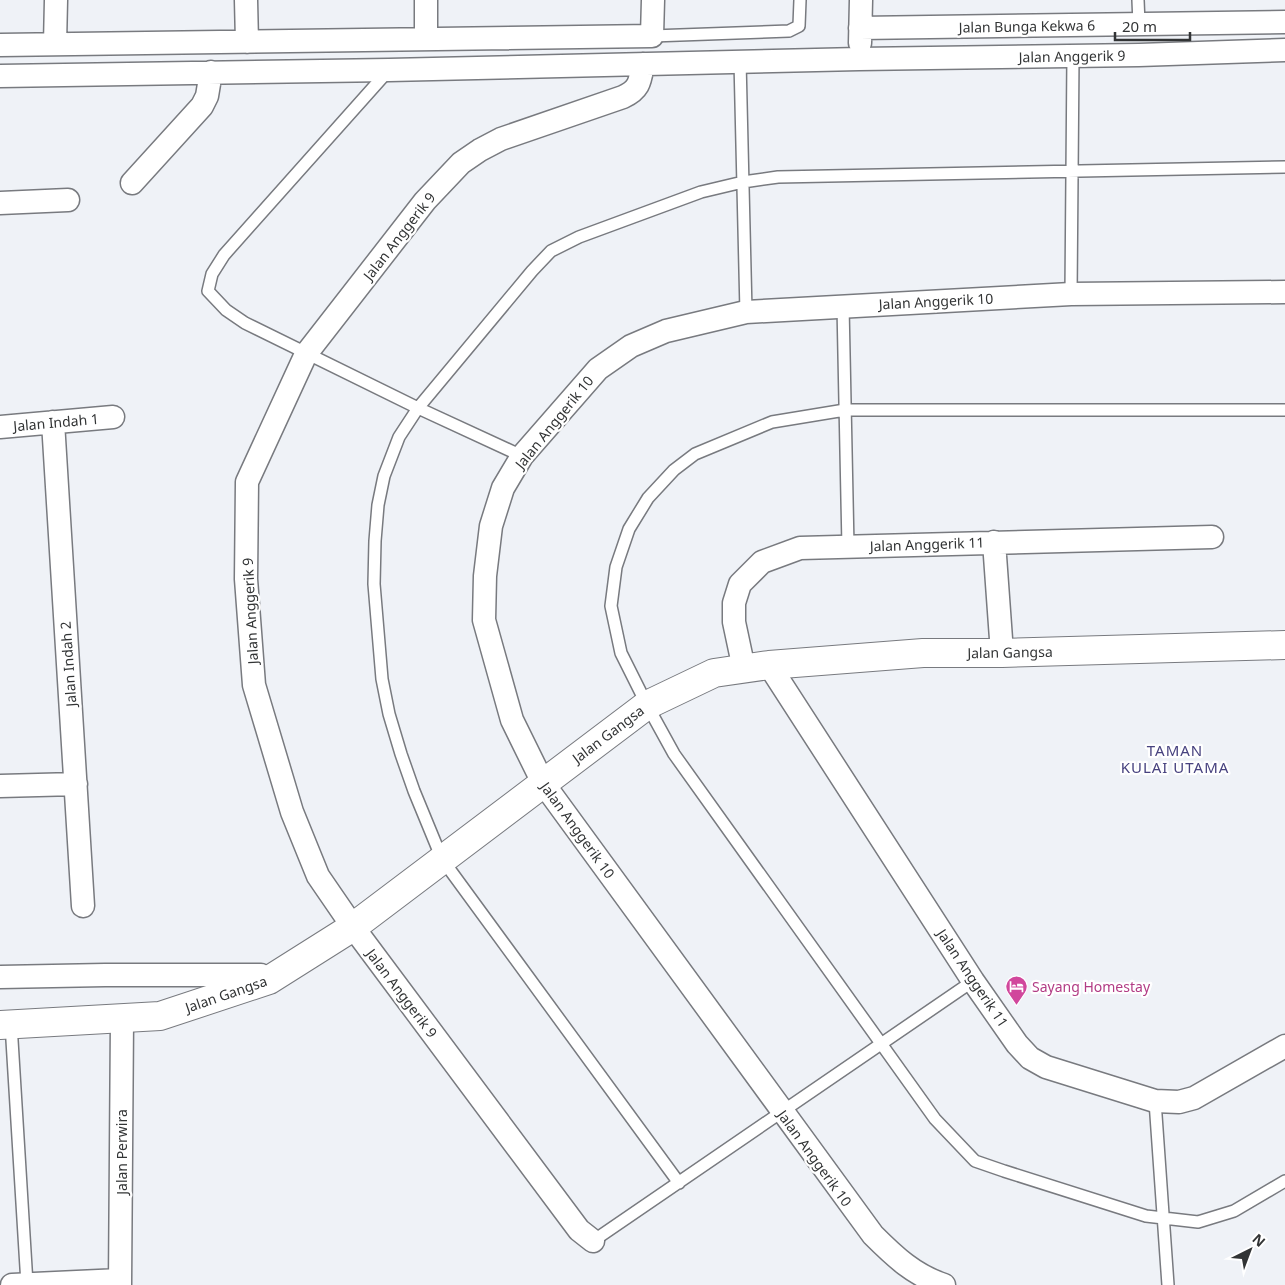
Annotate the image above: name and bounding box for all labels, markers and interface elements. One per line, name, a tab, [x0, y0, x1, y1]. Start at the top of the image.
scale bar	[1115, 10, 1190, 42]
street label: Jalan Bunga Kekwa 6	[957, 15, 1095, 37]
text: 20 m	[1122, 16, 1157, 36]
street label: Jalan Anggerik 9	[1017, 46, 1125, 66]
street label: Jalan Anggerik 9	[357, 188, 439, 285]
street label: Jalan Anggerik 10	[876, 289, 994, 314]
street label: Jalan Anggerik 10	[509, 371, 597, 474]
street label: Jalan Indah 1	[11, 409, 99, 435]
street label: Jalan Anggerik 11	[867, 533, 985, 556]
street label: Jalan Anggerik 9	[238, 557, 262, 667]
street label: Jalan Indah 2	[56, 621, 81, 709]
street label: Jalan Gangsa	[965, 642, 1053, 662]
street label: Jalan Gangsa	[567, 701, 648, 768]
district label: TAMAN KULAI UTAMA	[1121, 740, 1229, 777]
street label: Jalan Anggerik 10	[535, 776, 619, 882]
street label: Jalan Anggerik 11	[932, 923, 1013, 1031]
street label: Jalan Anggerik 9	[361, 943, 442, 1041]
street label: Jalan Gangsa	[181, 971, 269, 1018]
hotel icon: Sayang Homestay	[1004, 974, 1028, 1005]
place label: Sayang Homestay	[1032, 977, 1151, 996]
street label: Jalan Anggerik 10	[772, 1104, 856, 1210]
street label: Jalan Perwira	[112, 1109, 131, 1197]
north arrow	[1225, 1225, 1275, 1275]
text: N	[1248, 1229, 1270, 1251]

